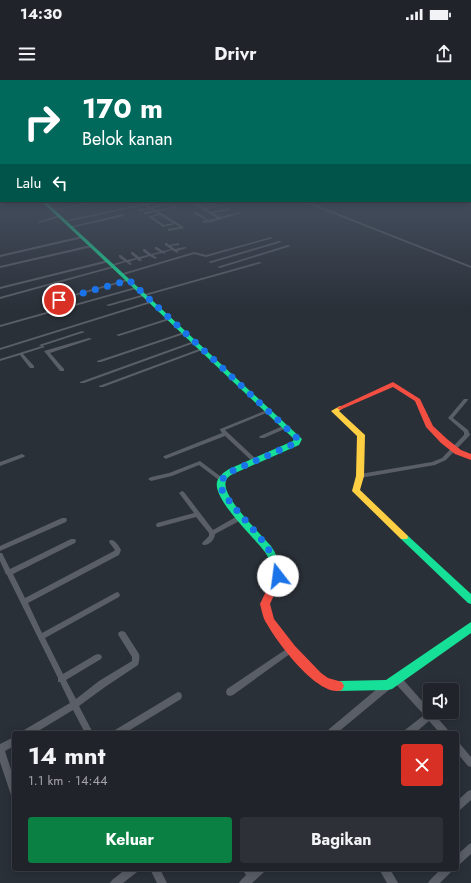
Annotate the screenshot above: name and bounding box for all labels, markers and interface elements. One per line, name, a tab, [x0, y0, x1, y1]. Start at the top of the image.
text: 14:30	[20, 3, 62, 25]
text: Drivr	[214, 41, 257, 67]
icon: menu	[16, 43, 38, 65]
icon: share	[433, 43, 455, 65]
text: 170 m	[82, 88, 163, 129]
icon: right	[16, 96, 68, 148]
text: Belok kanan	[82, 126, 173, 152]
text: Lalu	[16, 172, 41, 194]
icon: left	[49, 172, 71, 194]
pin	[42, 283, 76, 317]
icon: arrive	[48, 289, 70, 311]
position arrow	[257, 555, 299, 597]
map controls	[423, 683, 459, 719]
button: sound	[423, 683, 459, 719]
text: 14 mnt	[28, 738, 105, 773]
button: close	[401, 744, 443, 786]
text: 1.1 km · 14:44	[28, 771, 108, 790]
button: Keluar	[28, 817, 232, 863]
button: Bagikan	[240, 817, 443, 863]

